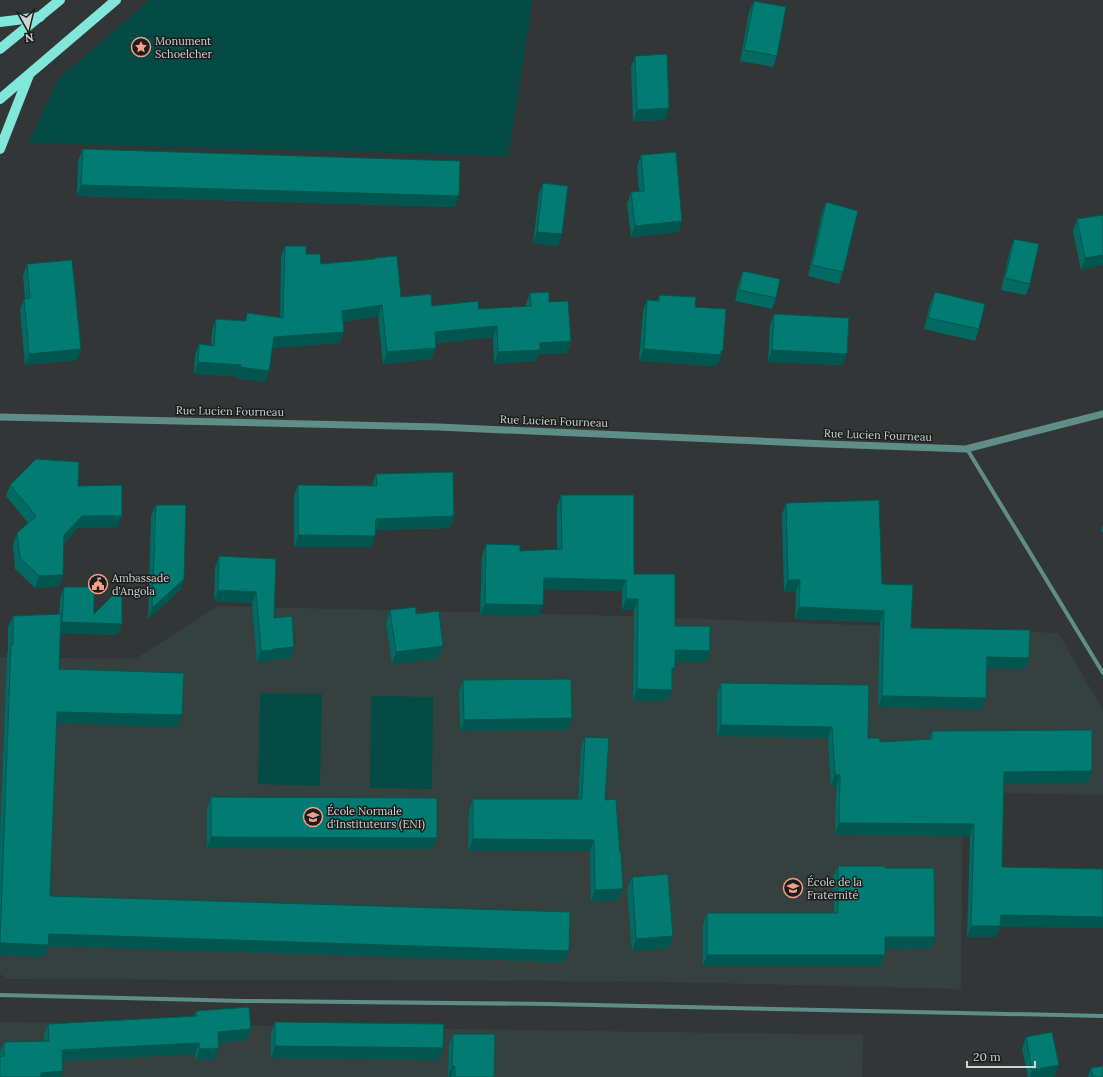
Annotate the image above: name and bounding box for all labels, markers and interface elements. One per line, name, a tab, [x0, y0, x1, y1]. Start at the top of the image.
north arrow	[8, 8, 48, 48]
text: N	[24, 30, 35, 45]
place label: Monument Schoelcher	[155, 34, 212, 61]
place icon: Monument Schoelcher	[130, 36, 152, 58]
street label: Rue Lucien Fourneau	[176, 403, 285, 419]
street label: Rue Lucien Fourneau	[500, 412, 609, 430]
street label: Rue Lucien Fourneau	[824, 426, 933, 444]
place label: Ambassade d'Angola	[111, 571, 169, 598]
public building icon: Ambassade d'Angola	[87, 573, 109, 595]
place label: École Normale d'Instituteurs (ENI)	[327, 804, 425, 832]
school or university icon: École Normale d'Instituteurs (ENI)	[302, 806, 324, 828]
place label: École de la Fraternité	[807, 875, 862, 902]
school or university icon: École de la Fraternité	[782, 877, 804, 899]
scale bar	[967, 1043, 1035, 1069]
text: 20 m	[973, 1049, 1001, 1064]

